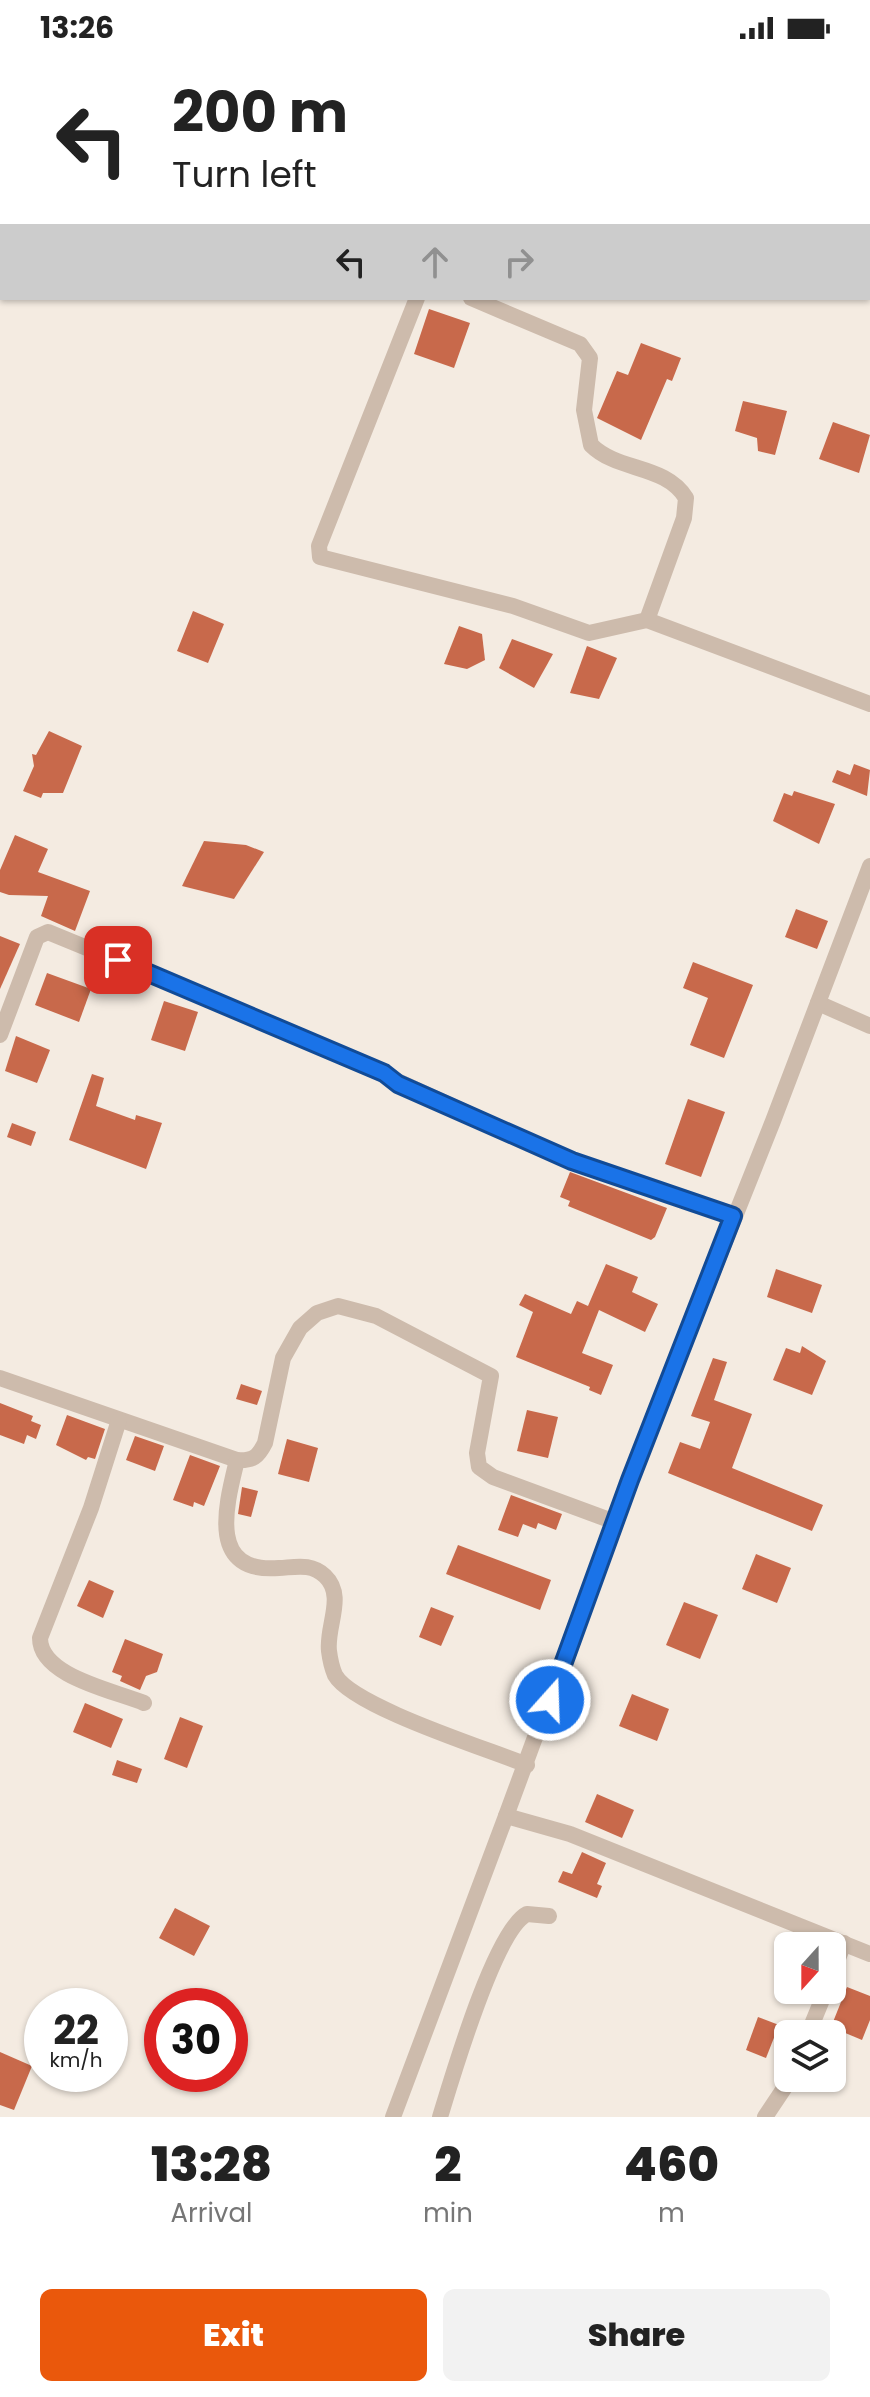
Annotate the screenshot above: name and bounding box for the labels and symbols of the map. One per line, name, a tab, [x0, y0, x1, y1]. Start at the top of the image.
pin	[84, 926, 152, 994]
position arrow	[508, 1658, 592, 1742]
north arrow	[774, 1932, 846, 2004]
speed limit sign: 30	[144, 1988, 248, 2092]

